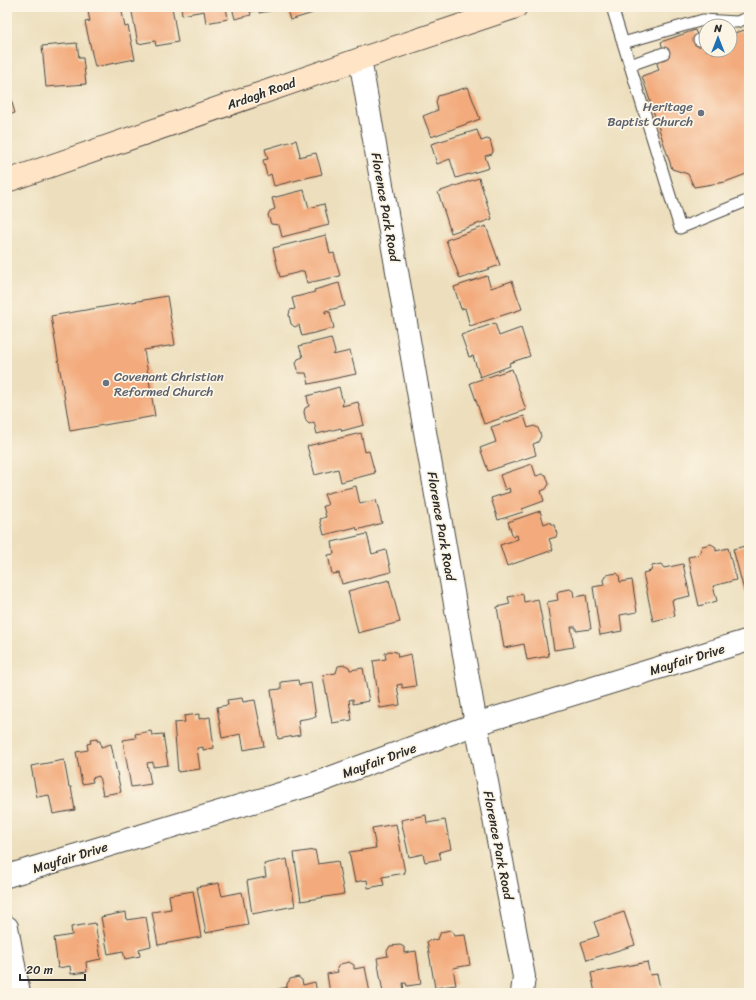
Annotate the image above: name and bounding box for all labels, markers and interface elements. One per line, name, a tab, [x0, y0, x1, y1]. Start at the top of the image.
north arrow	[698, 18, 738, 58]
text: N	[713, 19, 722, 38]
street label: Ardagh Road	[222, 71, 300, 116]
place label: Heritage Baptist Church	[607, 95, 693, 133]
marker: Heritage Baptist Church	[696, 108, 706, 118]
street label: Florence Park Road	[365, 151, 407, 265]
place label: Covenant Christian Reformed Church	[114, 365, 224, 403]
marker: Covenant Christian Reformed Church	[101, 378, 111, 388]
street label: Florence Park Road	[421, 470, 463, 584]
street label: Mayfair Drive	[647, 637, 728, 682]
street label: Mayfair Drive	[339, 736, 420, 785]
street label: Florence Park Road	[477, 789, 521, 903]
street label: Mayfair Drive	[30, 835, 111, 880]
scale bar	[20, 956, 85, 982]
text: 20 m	[26, 959, 53, 981]

